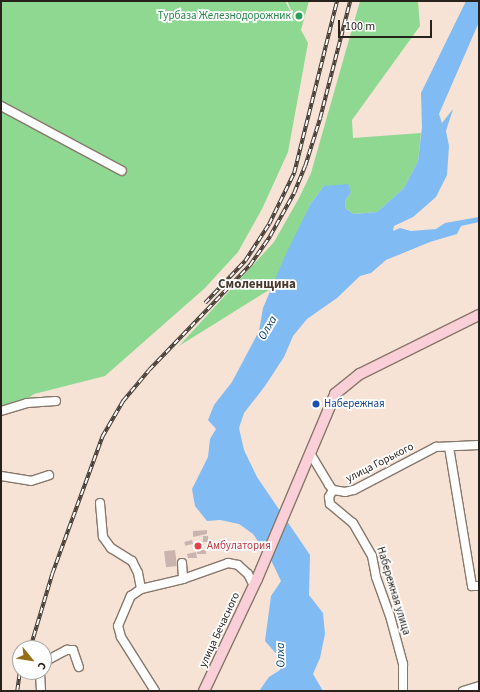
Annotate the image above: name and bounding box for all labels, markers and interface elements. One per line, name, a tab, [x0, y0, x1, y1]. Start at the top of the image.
place label: Турбаза Железнодорожник	[158, 9, 291, 23]
marker: Турбаза Железнодорожник	[294, 11, 304, 21]
scale bar	[340, 12, 434, 38]
text: 100 m	[345, 18, 375, 35]
district label: Смоленщина	[218, 276, 296, 292]
water label: Олха	[255, 313, 281, 343]
place label: Набережная	[324, 397, 385, 411]
marker: Набережная	[311, 399, 321, 409]
street label: улица Горького	[344, 440, 416, 486]
place label: Амбулатория	[207, 539, 271, 553]
marker: Амбулатория	[192, 540, 204, 552]
street label: Набережная улица	[373, 545, 413, 637]
street label: улица Бечасного	[197, 590, 243, 670]
north arrow	[12, 640, 52, 680]
water label: Олха	[273, 642, 289, 668]
text: С	[34, 659, 50, 672]

